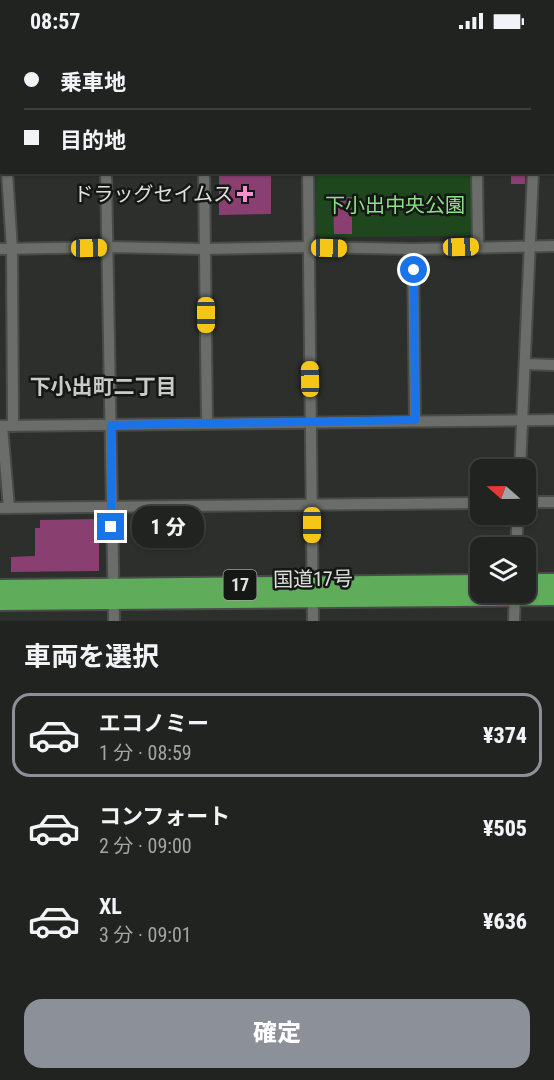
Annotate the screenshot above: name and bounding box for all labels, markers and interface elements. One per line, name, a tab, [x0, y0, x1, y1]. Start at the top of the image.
text: 08:57	[30, 9, 81, 34]
text: 乗車地	[60, 70, 126, 95]
text: 目的地	[60, 128, 126, 153]
place label: ドラッグセイムス	[73, 182, 233, 206]
marker: ドラッグセイムス	[238, 187, 252, 201]
park label: 下小出中央公園	[325, 193, 465, 217]
car	[443, 237, 479, 257]
car	[71, 239, 107, 257]
car	[311, 239, 347, 257]
route start	[400, 256, 427, 283]
car	[197, 297, 215, 333]
car	[301, 361, 319, 397]
district label: 下小出町二丁目	[30, 375, 177, 399]
north arrow	[470, 459, 536, 525]
map controls	[470, 459, 536, 603]
callout: 1 分	[132, 506, 204, 548]
car	[303, 507, 321, 543]
route end	[97, 513, 124, 540]
text: 1 分	[151, 515, 185, 539]
button: layers	[470, 537, 536, 603]
street label: 国道17号	[273, 566, 353, 592]
road number: 17	[224, 570, 256, 600]
text: 車両を選択	[24, 641, 159, 673]
icon: car	[27, 708, 81, 762]
text: エコノミー	[99, 711, 209, 736]
text: ¥374	[483, 723, 527, 748]
text: 1 分 · 08:59	[99, 741, 192, 765]
icon: car	[27, 801, 81, 855]
text: コンフォート	[99, 804, 230, 829]
text: ¥505	[483, 816, 527, 841]
text: 2 分 · 09:00	[99, 834, 192, 858]
icon: car	[27, 894, 81, 948]
text: XL	[99, 894, 122, 919]
text: ¥636	[483, 909, 527, 934]
text: 3 分 · 09:01	[99, 923, 192, 947]
button: 確定	[24, 999, 530, 1068]

